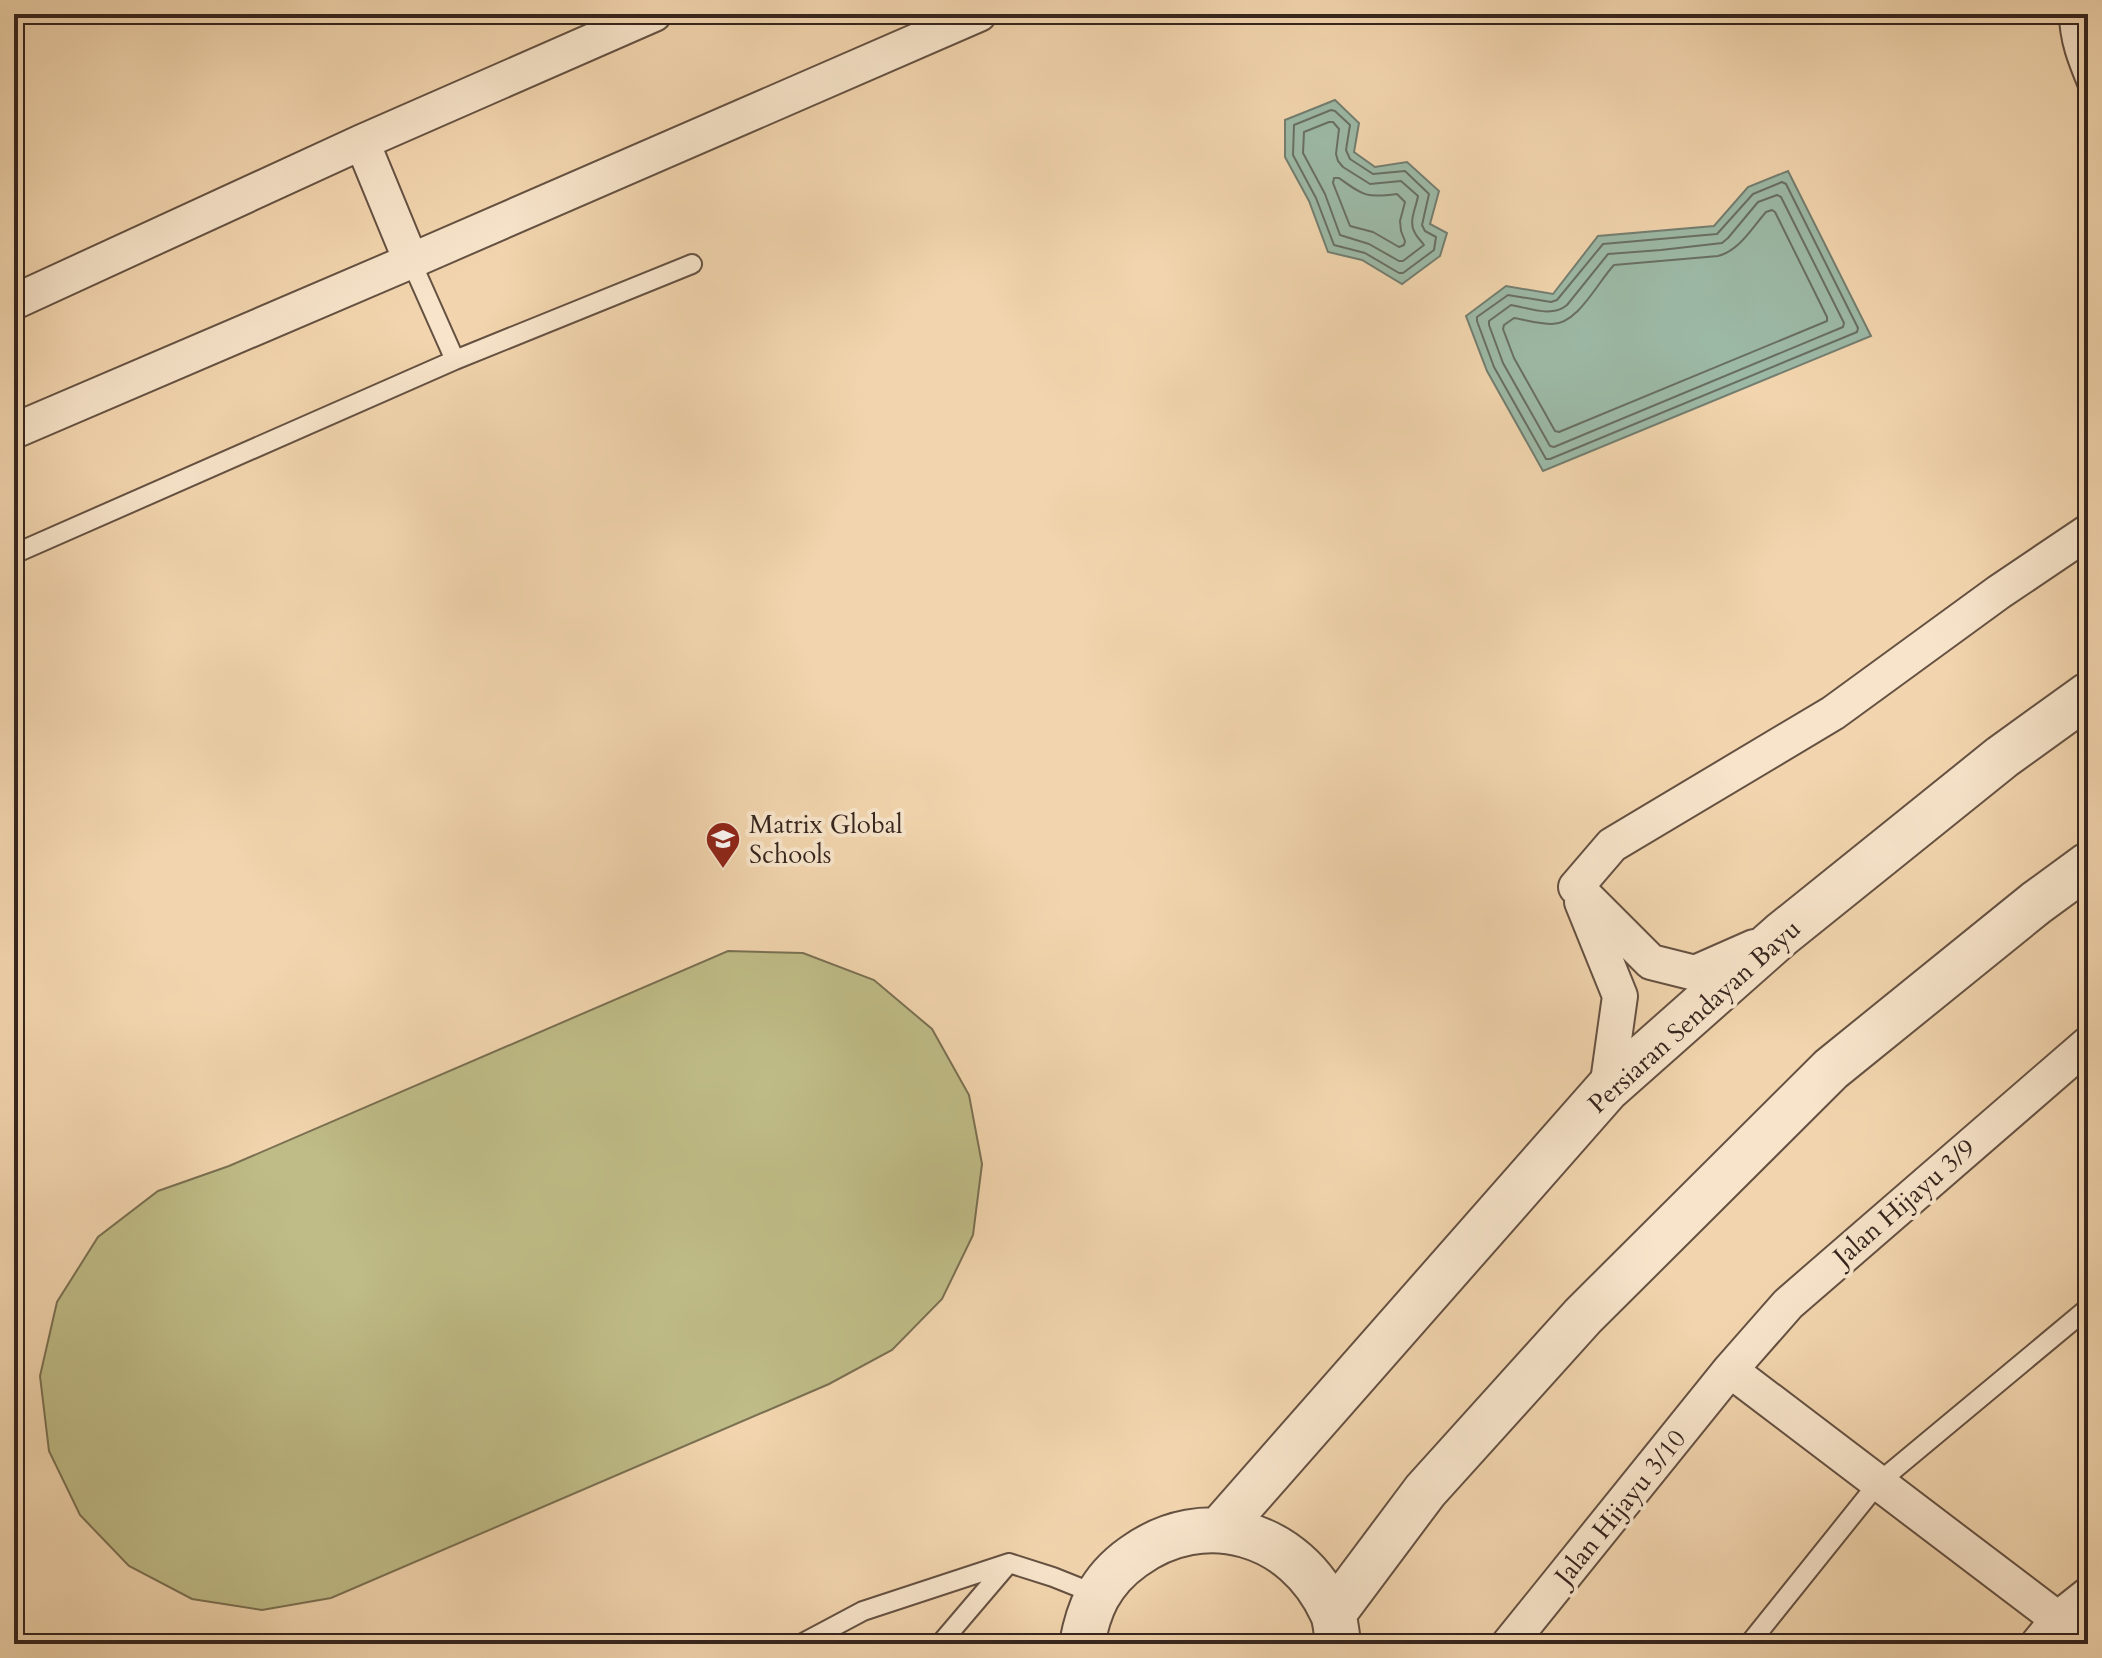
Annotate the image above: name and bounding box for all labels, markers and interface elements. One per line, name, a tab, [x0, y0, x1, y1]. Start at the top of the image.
place label: Matrix Global Schools	[749, 807, 903, 872]
school or university icon: Matrix Global Schools	[704, 820, 742, 870]
street label: Persiaran Sendayan Bayu	[1581, 911, 1808, 1121]
street label: Jalan Hijayu 3/9	[1823, 1131, 1983, 1276]
street label: Jalan Hijayu 3/10	[1544, 1422, 1694, 1596]

